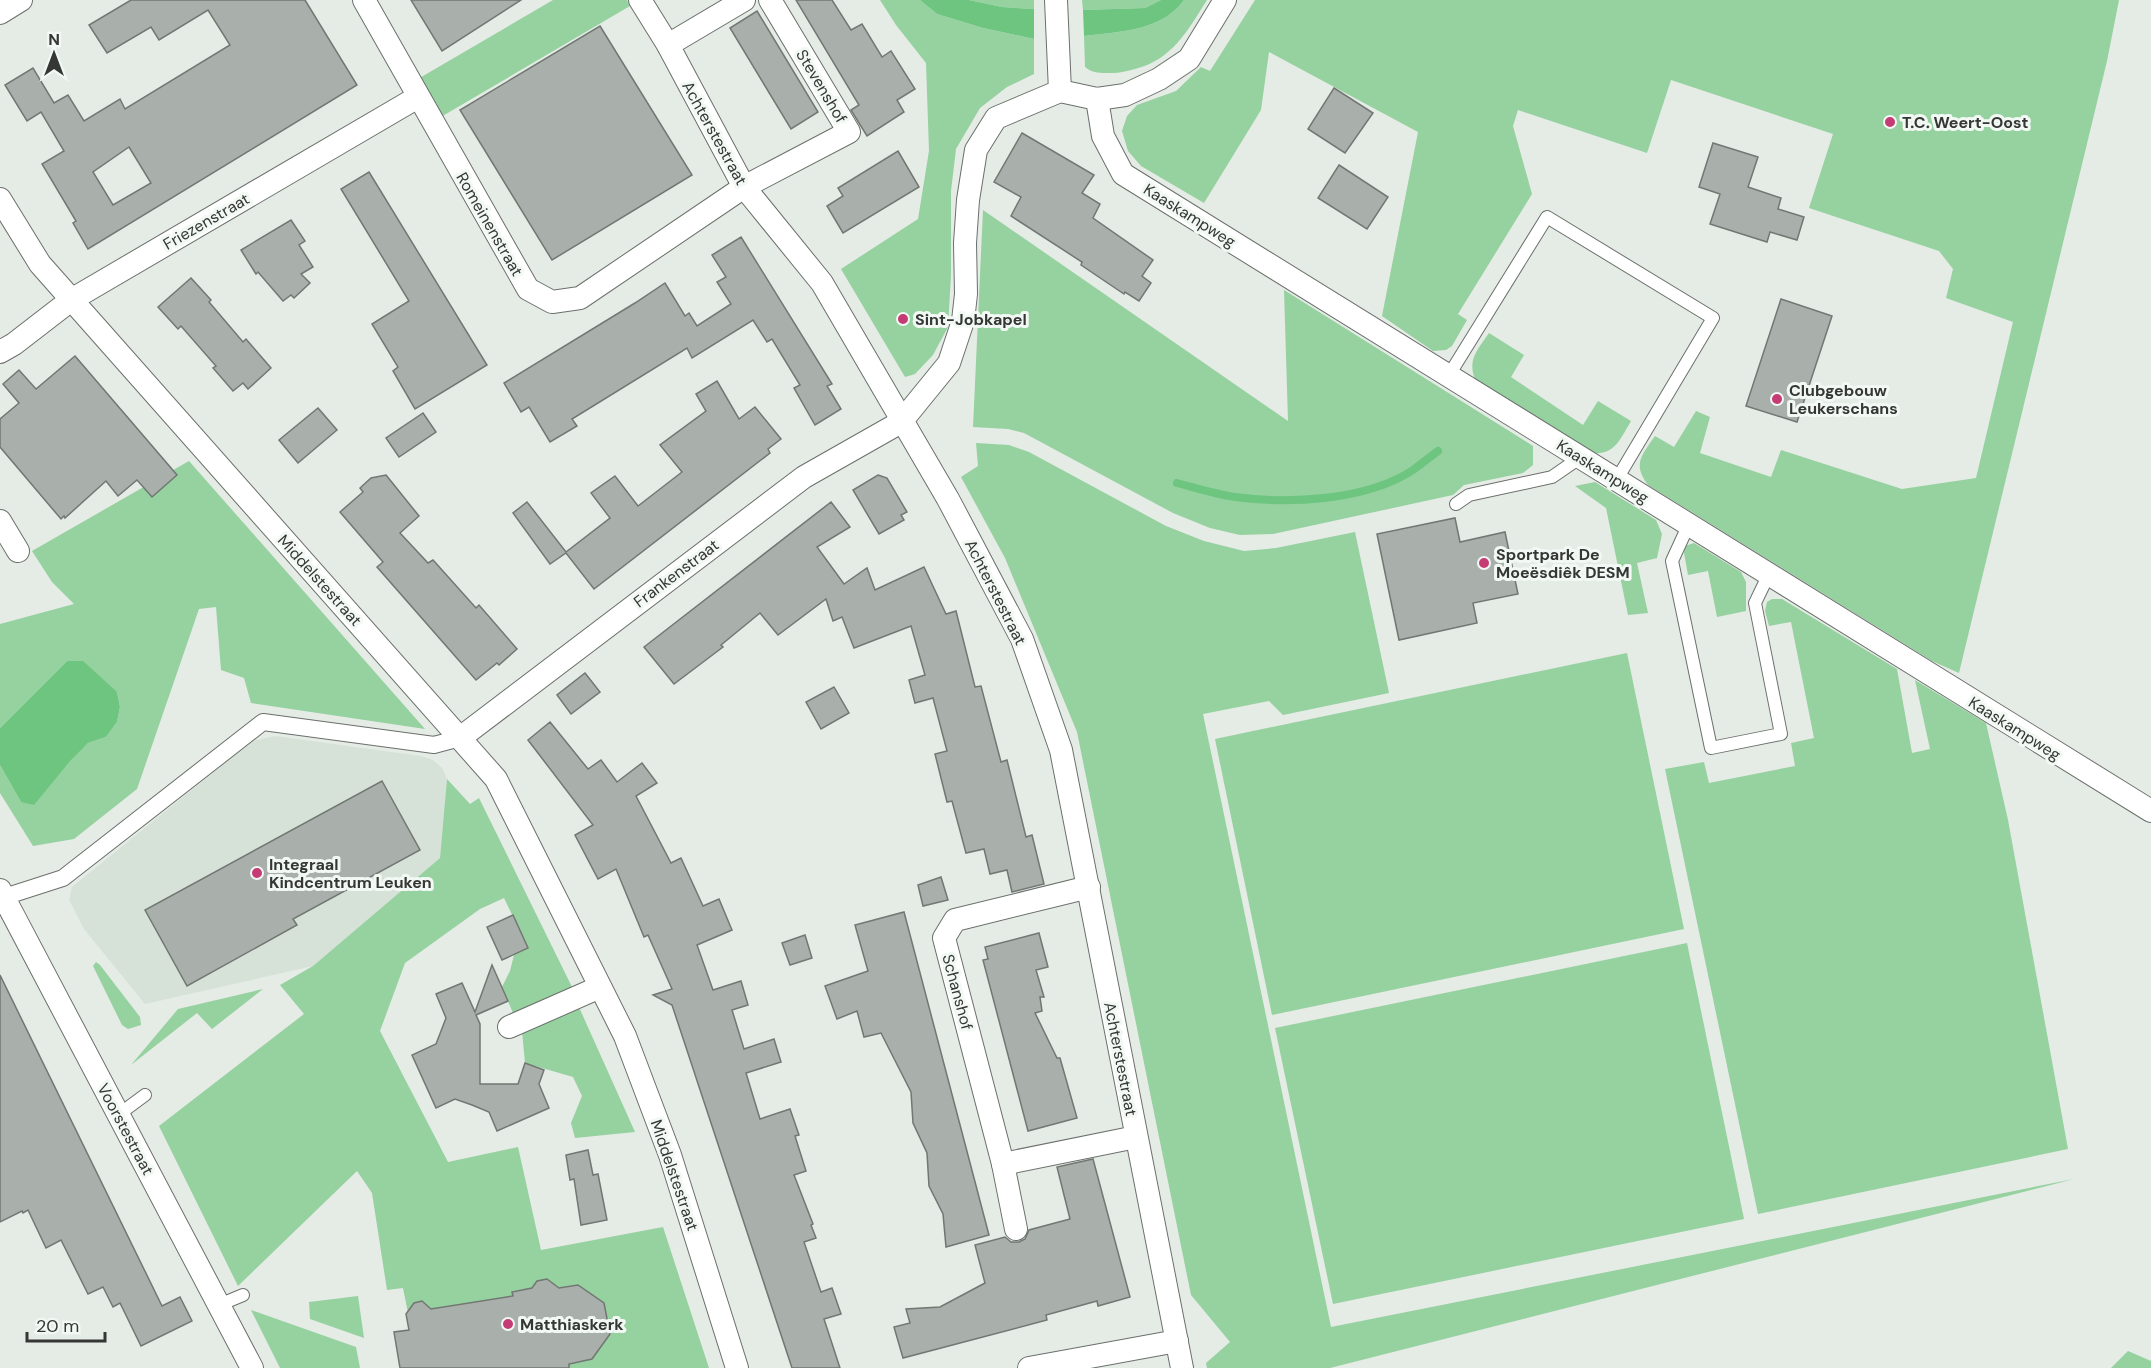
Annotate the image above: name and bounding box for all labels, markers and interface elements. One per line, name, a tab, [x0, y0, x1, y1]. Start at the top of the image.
north arrow	[24, 24, 84, 84]
text: N	[48, 29, 60, 50]
street label: Stevenshof	[791, 45, 852, 127]
street label: Achterstestraat	[677, 78, 752, 189]
place label: T.C. Weert-Oost	[1902, 112, 2028, 133]
marker: T.C. Weert-Oost	[1883, 115, 1897, 129]
street label: Romeinenstraat	[451, 169, 528, 280]
street label: Kaaskampweg	[1140, 179, 1240, 252]
street label: Friezenstraat	[159, 188, 253, 255]
place label: Sint-Jobkapel	[915, 309, 1027, 330]
marker: Sint-Jobkapel	[896, 312, 910, 326]
place label: Clubgebouw Leukerschans	[1789, 380, 1898, 419]
marker: Clubgebouw Leukerschans	[1770, 392, 1784, 406]
street label: Kaaskampweg	[1553, 435, 1653, 508]
street label: Middelstestraat	[273, 530, 366, 631]
street label: Frankenstraat	[629, 534, 723, 612]
street label: Achterstestraat	[960, 536, 1031, 649]
place label: Sportpark De Moeësdiêk DESM	[1496, 544, 1630, 583]
marker: Sportpark De Moeësdiêk DESM	[1477, 556, 1491, 570]
street label: Kaaskampweg	[1965, 692, 2065, 765]
place label: Integraal Kindcentrum Leuken	[269, 854, 432, 893]
marker: Integraal Kindcentrum Leuken	[250, 866, 264, 880]
street label: Schanshof	[937, 952, 978, 1032]
street label: Achterstestraat	[1099, 1000, 1142, 1118]
street label: Voorstestraat	[93, 1080, 158, 1179]
street label: Middelstestraat	[646, 1117, 703, 1234]
scale bar	[27, 1305, 105, 1343]
text: 20 m	[36, 1314, 79, 1338]
place label: Matthiaskerk	[520, 1314, 624, 1335]
marker: Matthiaskerk	[501, 1317, 515, 1331]

